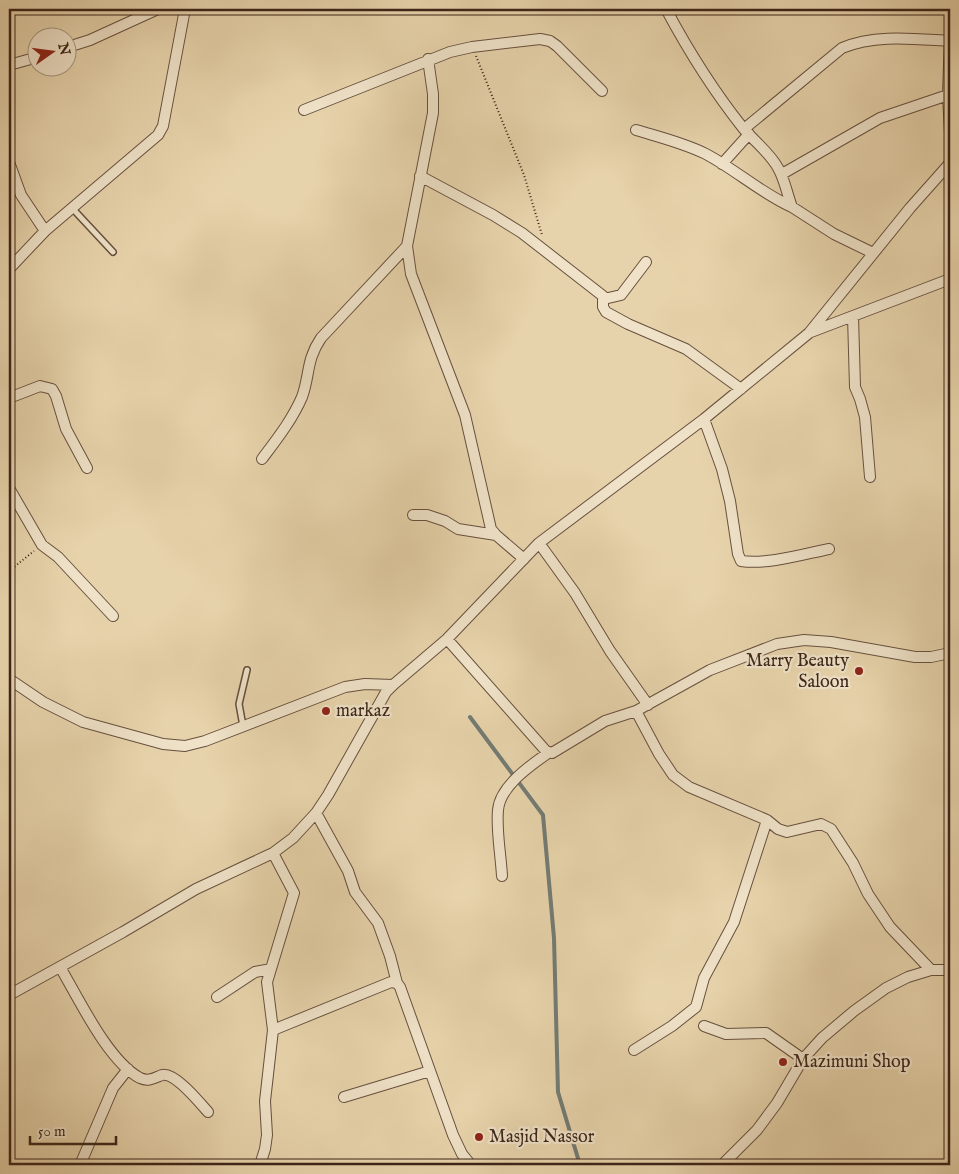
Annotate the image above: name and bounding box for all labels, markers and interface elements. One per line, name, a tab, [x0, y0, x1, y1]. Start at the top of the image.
north arrow	[28, 28, 78, 78]
text: N	[53, 40, 74, 57]
place label: Marry Beauty Saloon	[746, 650, 849, 694]
marker: Marry Beauty Saloon	[853, 665, 865, 677]
place label: markaz	[336, 700, 390, 723]
marker: markaz	[320, 705, 332, 717]
place label: Mazimuni Shop	[793, 1051, 911, 1074]
marker: Mazimuni Shop	[777, 1056, 789, 1068]
scale bar	[30, 1114, 116, 1146]
text: 50 m	[38, 1122, 66, 1141]
place label: Masjid Nassor	[489, 1126, 595, 1149]
marker: Masjid Nassor	[473, 1131, 485, 1143]

